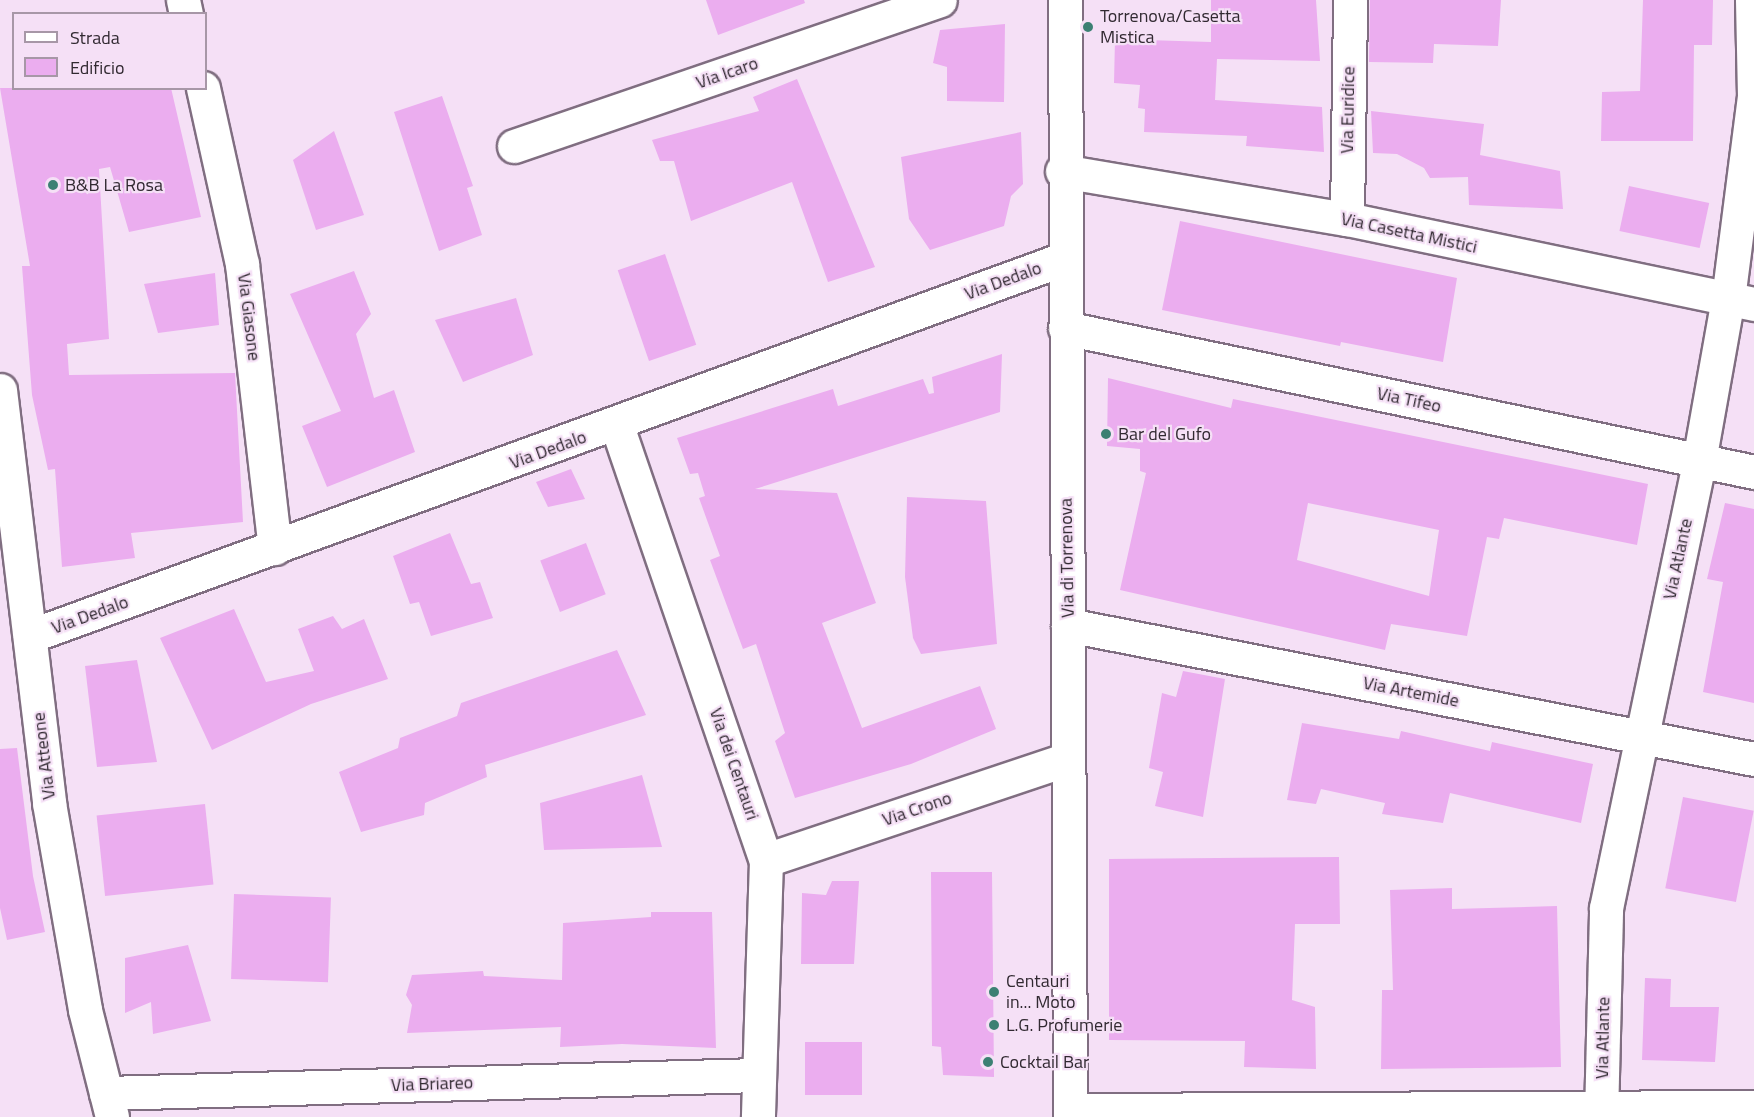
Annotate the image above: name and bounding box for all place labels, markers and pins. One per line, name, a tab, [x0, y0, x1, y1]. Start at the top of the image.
place label: Torrenova/Casetta Mistica	[1100, 6, 1240, 48]
marker: Torrenova/Casetta Mistica	[1081, 20, 1095, 34]
place label: B&B La Rosa	[65, 174, 163, 196]
marker: B&B La Rosa	[46, 178, 60, 192]
place label: Bar del Gufo	[1118, 423, 1211, 445]
marker: Bar del Gufo	[1099, 427, 1113, 441]
place label: Centauri in... Moto	[1006, 971, 1076, 1014]
marker: Centauri in... Moto	[987, 985, 1001, 999]
place label: L.G. Profumerie	[1006, 1014, 1122, 1036]
marker: L.G. Profumerie	[987, 1018, 1001, 1032]
place label: Cocktail Bar	[1000, 1051, 1089, 1073]
marker: Cocktail Bar	[981, 1055, 995, 1069]

